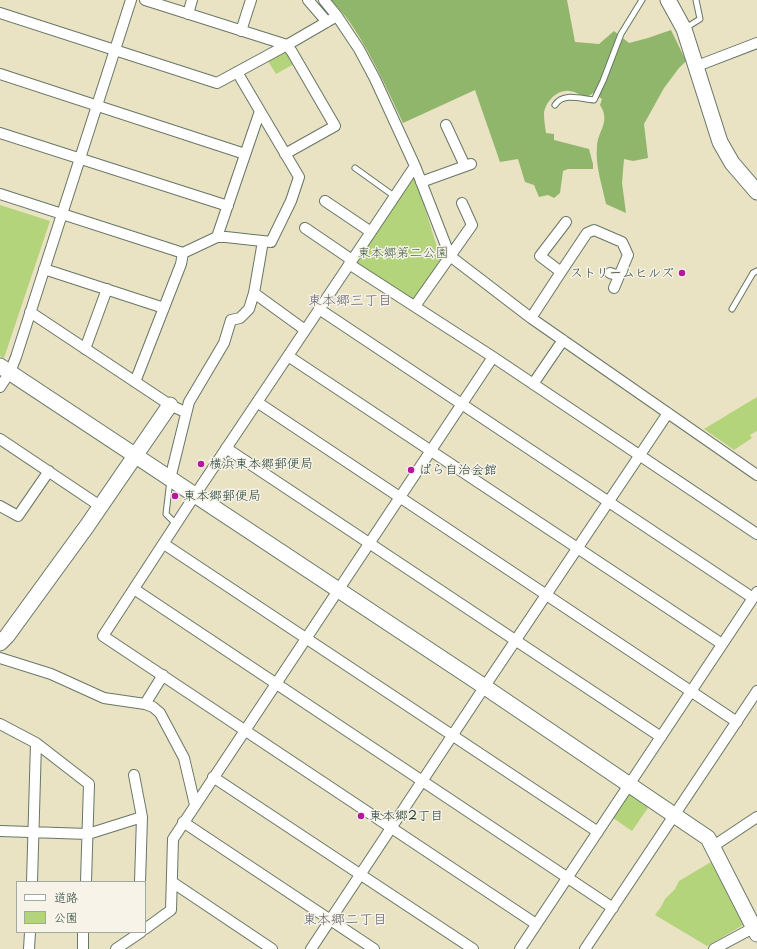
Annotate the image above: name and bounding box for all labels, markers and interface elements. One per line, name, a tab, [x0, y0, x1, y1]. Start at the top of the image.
park label: 東本郷第二公園	[358, 245, 448, 261]
place label: ストリームヒルズ	[570, 265, 674, 281]
marker: ストリームヒルズ	[677, 268, 687, 278]
district label: 東本郷三丁目	[308, 293, 392, 309]
place label: 横浜東本郷郵便局	[209, 456, 313, 472]
marker: 横浜東本郷郵便局	[196, 459, 206, 469]
place label: ばら自治会館	[419, 462, 497, 478]
marker: ばら自治会館	[406, 465, 416, 475]
place label: 東本郷郵便局	[183, 488, 261, 504]
marker: 東本郷郵便局	[170, 491, 180, 501]
place label: 東本郷2丁目	[369, 808, 443, 824]
marker: 東本郷2丁目	[356, 811, 366, 821]
legend	[16, 881, 146, 933]
text: 道路	[54, 888, 78, 906]
text: 公園	[54, 908, 78, 926]
district label: 東本郷二丁目	[303, 912, 387, 928]

